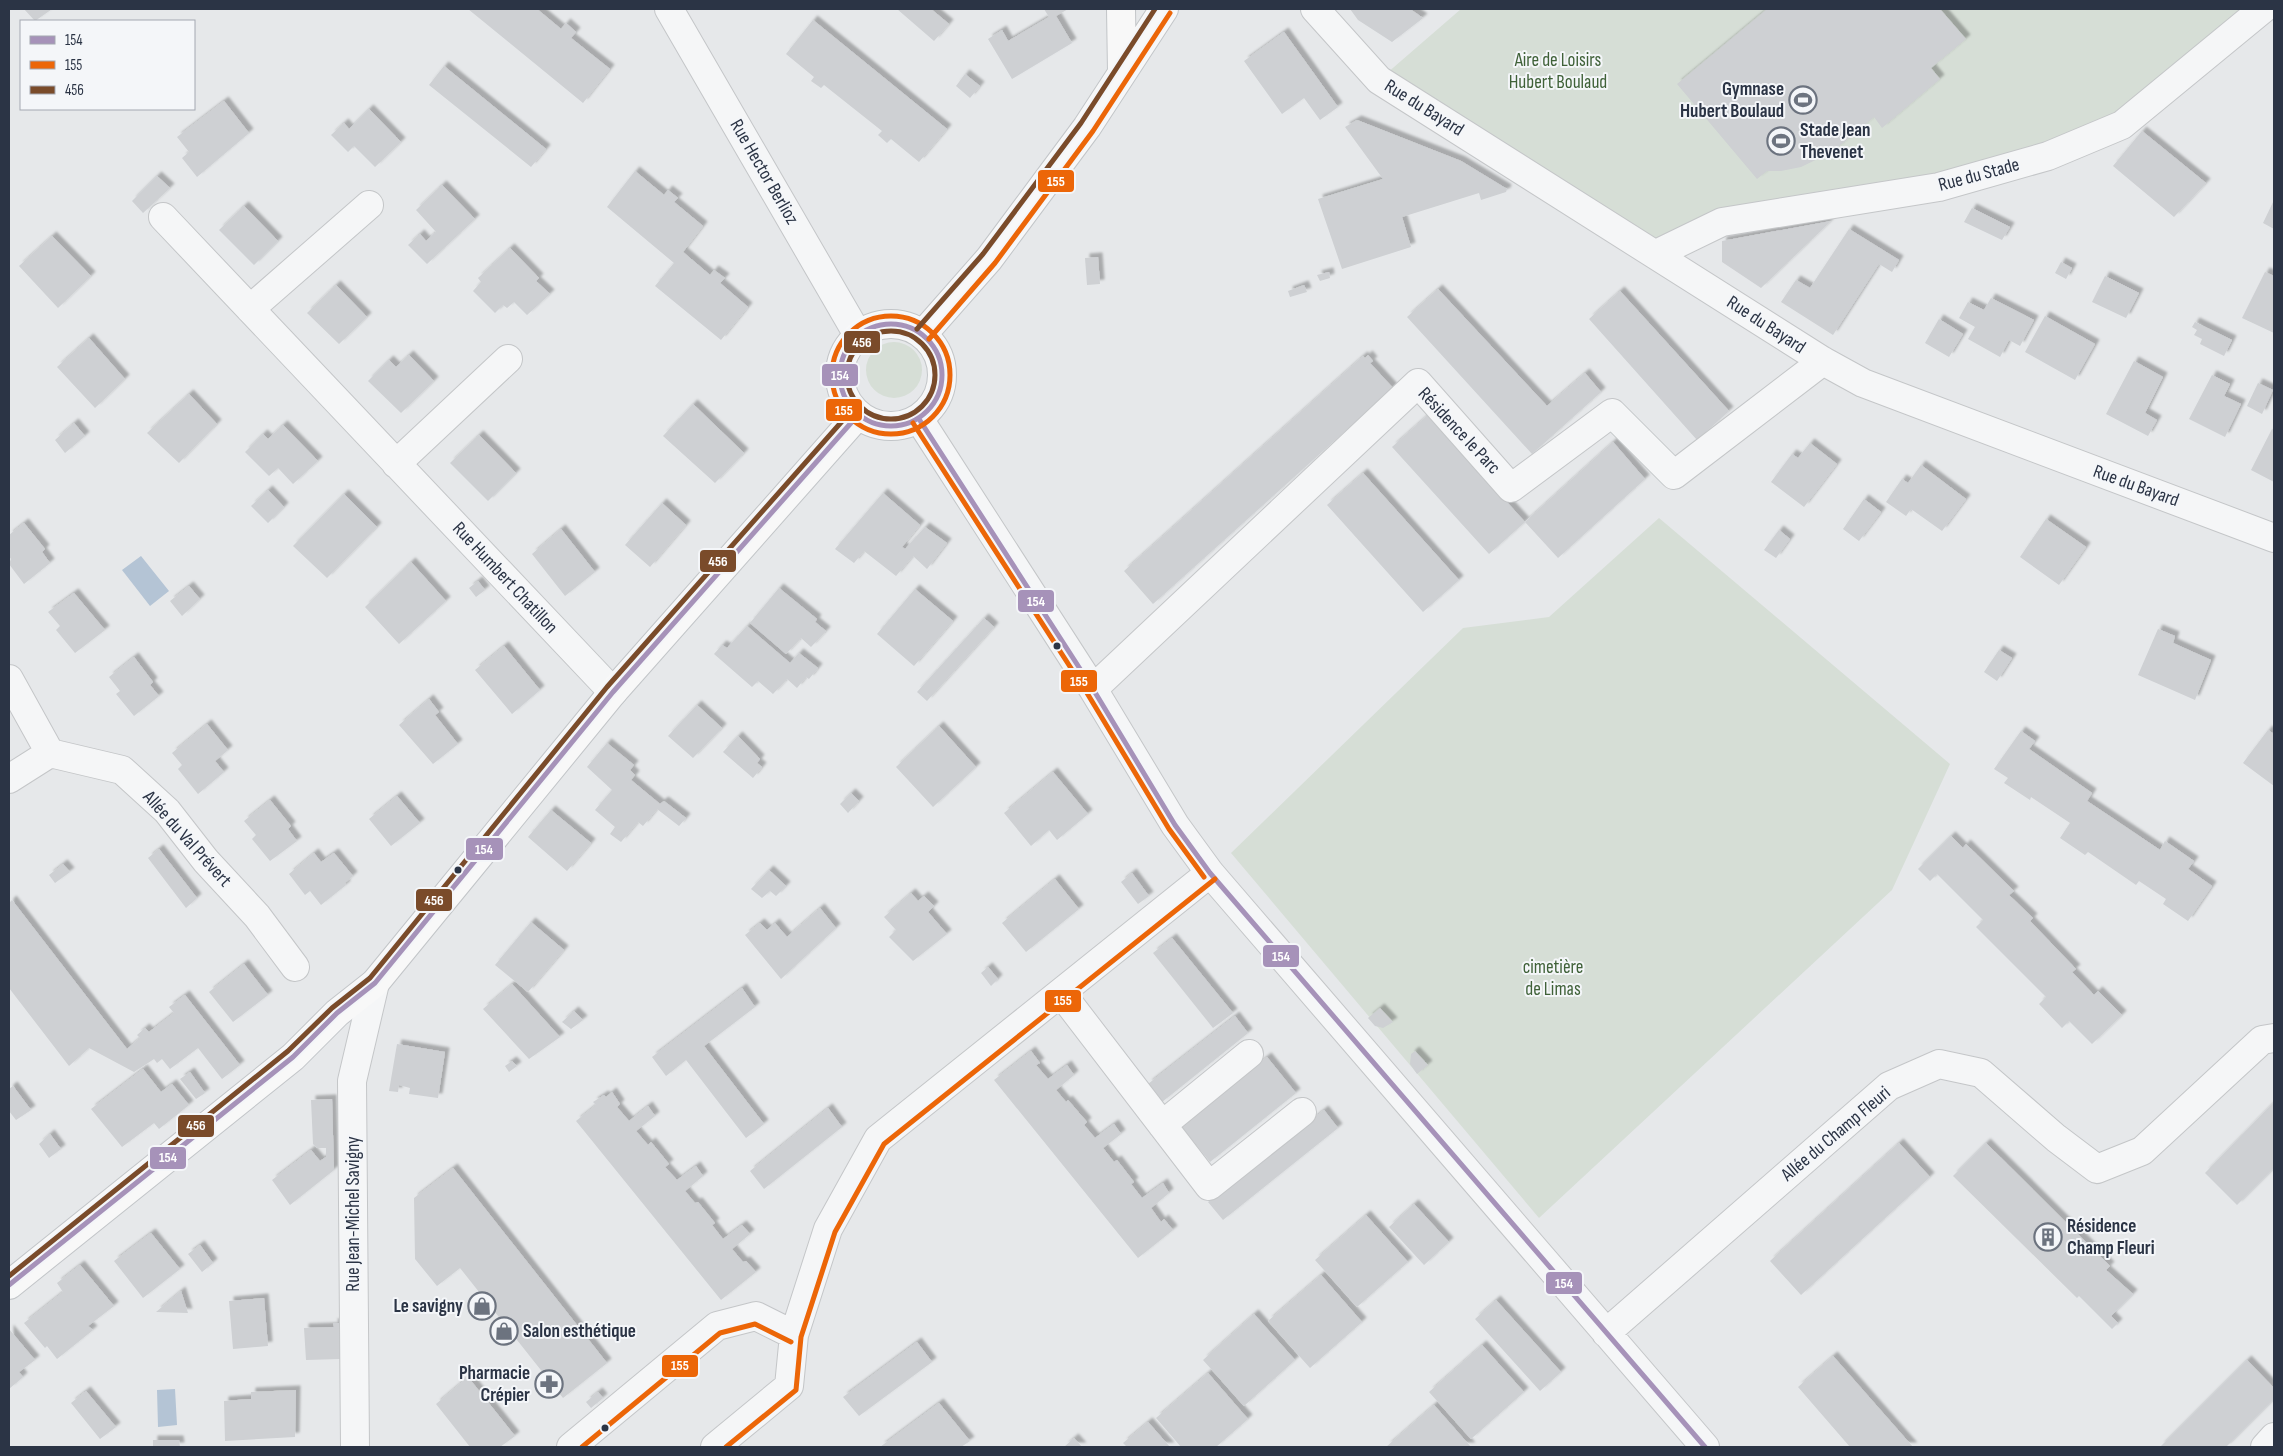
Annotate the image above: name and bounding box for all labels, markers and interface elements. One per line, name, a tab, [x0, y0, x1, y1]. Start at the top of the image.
legend	[20, 20, 195, 110]
text: 154	[65, 31, 83, 50]
park label: Aire de Loisirs Hubert Boulaud	[1509, 49, 1607, 94]
text: 155	[65, 56, 82, 75]
street label: Rue du Bayard	[1380, 75, 1468, 141]
place label: Gymnase Hubert Boulaud	[1680, 78, 1784, 123]
text: 456	[65, 81, 84, 100]
sports icon: Gymnase Hubert Boulaud	[1788, 85, 1818, 115]
street label: Rue Hector Berlioz	[725, 115, 803, 229]
place label: Stade Jean Thevenet	[1800, 119, 1871, 164]
sports icon: Stade Jean Thevenet	[1766, 126, 1796, 156]
street label: Rue du Stade	[1936, 153, 2022, 197]
line badge: 155	[1037, 169, 1075, 193]
text: 155	[1047, 173, 1065, 190]
street label: Rue du Bayard	[1722, 291, 1810, 359]
line badge: 456	[843, 330, 881, 354]
text: 456	[852, 334, 872, 351]
line badge: 154	[821, 363, 859, 387]
text: 154	[831, 367, 850, 384]
street label: Résidence le Parc	[1413, 383, 1505, 479]
line badge: 155	[825, 398, 863, 422]
text: 155	[835, 402, 853, 419]
street label: Rue du Bayard	[2090, 460, 2182, 512]
street label: Rue Humbert Chatillon	[447, 517, 563, 639]
line badge: 456	[699, 549, 737, 573]
text: 456	[708, 553, 728, 570]
line badge: 154	[1017, 589, 1055, 613]
text: 154	[1027, 593, 1046, 610]
unlabelled marker	[1052, 641, 1062, 651]
line badge: 155	[1060, 669, 1098, 693]
text: 155	[1070, 673, 1088, 690]
street label: Allée du Val Prévert	[137, 785, 236, 892]
line badge: 154	[465, 837, 504, 861]
text: 154	[475, 841, 494, 858]
unlabelled marker	[453, 865, 463, 875]
line badge: 456	[415, 888, 453, 912]
text: 456	[424, 892, 444, 909]
line badge: 154	[1262, 944, 1300, 968]
text: 154	[1272, 948, 1291, 965]
park label: cimetière de Limas	[1523, 956, 1583, 1001]
line badge: 155	[1044, 989, 1082, 1013]
text: 155	[1054, 992, 1072, 1009]
street label: Allée du Champ Fleuri	[1776, 1082, 1895, 1187]
line badge: 456	[177, 1114, 215, 1138]
text: 456	[186, 1117, 206, 1134]
street label: Rue Jean-Michel Savigny	[342, 1136, 365, 1292]
line badge: 154	[149, 1146, 187, 1170]
text: 154	[159, 1149, 178, 1166]
place label: Résidence Champ Fleuri	[2067, 1215, 2155, 1260]
building icon: Résidence Champ Fleuri	[2033, 1222, 2063, 1252]
line badge: 154	[1545, 1271, 1583, 1295]
text: 154	[1555, 1275, 1574, 1292]
shop icon: Le savigny	[467, 1291, 497, 1321]
place label: Le savigny	[394, 1295, 463, 1318]
shop icon: Salon esthétique	[489, 1316, 519, 1346]
place label: Salon esthétique	[523, 1320, 636, 1343]
line badge: 155	[661, 1354, 699, 1378]
text: 155	[671, 1357, 689, 1374]
place label: Pharmacie Crépier	[459, 1362, 530, 1407]
pharmacy icon: Pharmacie Crépier	[534, 1369, 564, 1399]
unlabelled marker	[600, 1423, 610, 1433]

